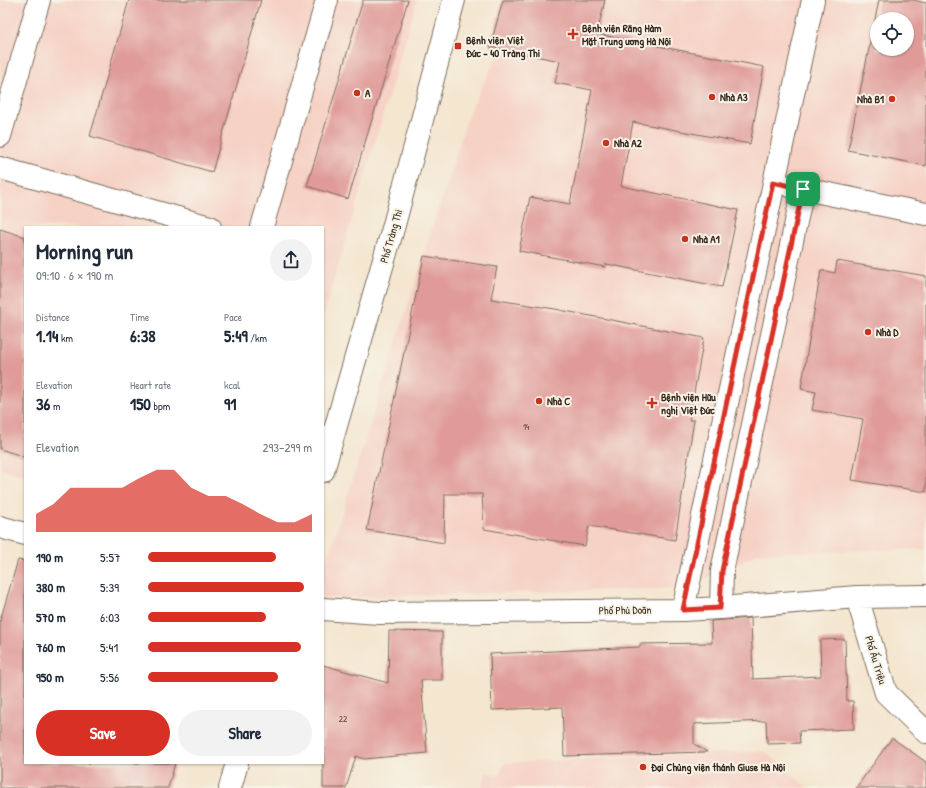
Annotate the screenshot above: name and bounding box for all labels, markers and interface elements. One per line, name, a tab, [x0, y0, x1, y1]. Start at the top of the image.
map controls	[870, 12, 914, 56]
button: locate	[870, 12, 914, 56]
place label: Bệnh viện Răng Hàm Mặt Trung ương Hà Nội	[582, 21, 671, 49]
marker: Bệnh viện Răng Hàm Mặt Trung ương Hà Nội	[567, 28, 579, 40]
place label: Bệnh viện Việt Đức - 40 Tràng Thi	[466, 33, 540, 61]
marker: Bệnh viện Việt Đức - 40 Tràng Thi	[453, 41, 463, 51]
place label: A	[365, 86, 371, 100]
marker: A	[352, 88, 362, 98]
place label: Nhà A3	[720, 90, 748, 104]
marker: Nhà A3	[707, 92, 717, 102]
place label: Nhà B1	[857, 92, 884, 106]
marker: Nhà B1	[887, 94, 897, 104]
place label: Nhà A2	[614, 136, 643, 150]
marker: Nhà A2	[601, 138, 611, 148]
pin	[786, 172, 820, 206]
icon: arrive	[792, 178, 814, 200]
street label: Phố Tràng Thi	[377, 208, 405, 264]
place label: Nhà A1	[693, 232, 720, 246]
marker: Nhà A1	[680, 234, 690, 244]
text: Morning run	[36, 236, 133, 266]
button: share	[270, 239, 312, 281]
text: 09:10 · 6 × 190 m	[36, 266, 113, 284]
text: Distance	[36, 310, 70, 324]
text: Time	[130, 310, 149, 324]
text: Pace	[224, 310, 242, 324]
text: 1.14	[36, 324, 58, 347]
text: 6:38	[130, 324, 156, 347]
text: 5:49	[224, 324, 248, 347]
place label: Nhà D	[876, 325, 899, 339]
marker: Nhà D	[863, 327, 873, 337]
text: km	[58, 331, 73, 345]
text: /km	[248, 331, 267, 345]
text: Elevation	[36, 378, 73, 392]
text: Heart rate	[130, 378, 171, 392]
text: kcal	[224, 378, 240, 392]
place label: Bệnh viện Hữu nghị Việt Đức	[661, 390, 716, 418]
text: 36	[36, 392, 50, 415]
text: 150	[130, 392, 151, 415]
text: 91	[224, 392, 236, 415]
place label: Nhà C	[547, 394, 570, 408]
marker: Nhà C	[534, 396, 544, 406]
marker: Bệnh viện Hữu nghị Việt Đức	[646, 397, 658, 409]
text: m	[50, 399, 60, 413]
text: bpm	[151, 399, 170, 413]
house number: 14	[523, 421, 530, 433]
text: Elevation	[36, 438, 79, 456]
text: 293–299 m	[262, 438, 312, 456]
text: 190 m	[36, 548, 63, 566]
text: 5:57	[100, 548, 120, 566]
text: 380 m	[36, 578, 65, 596]
text: 5:39	[100, 578, 119, 596]
street label: Phố Phủ Doãn	[599, 603, 651, 617]
text: 570 m	[36, 608, 66, 626]
text: 6:03	[100, 608, 120, 626]
street label: Phố Ấu Triệu	[862, 634, 890, 686]
text: 760 m	[36, 638, 65, 656]
text: 5:41	[100, 638, 118, 656]
text: 950 m	[36, 668, 64, 686]
text: 5:56	[100, 668, 119, 686]
button: Save	[36, 710, 170, 756]
button: Share	[178, 710, 312, 756]
house number: 22	[339, 713, 348, 725]
place label: Đại Chủng viện thánh Giuse Hà Nội	[651, 760, 785, 775]
marker: Đại Chủng viện thánh Giuse Hà Nội	[638, 762, 648, 772]

